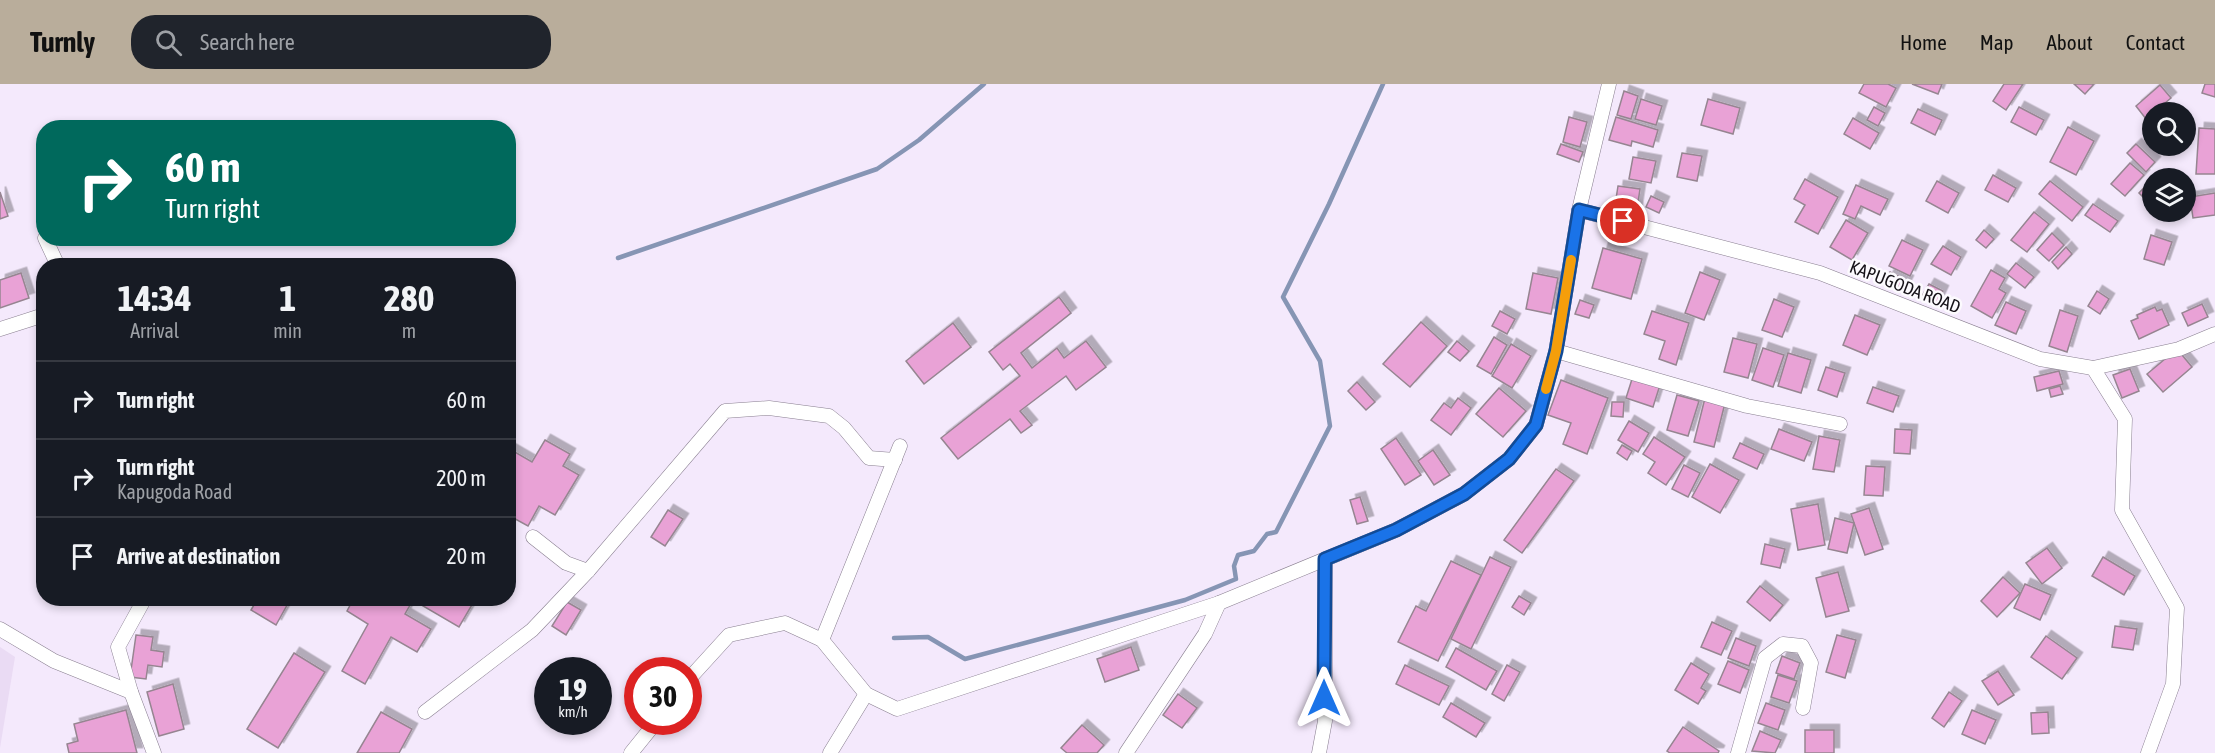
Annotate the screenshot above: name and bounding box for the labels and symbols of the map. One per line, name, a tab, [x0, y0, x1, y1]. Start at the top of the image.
pin	[1597, 195, 1648, 246]
street label: KAPUGODA ROAD	[1847, 256, 1963, 317]
speed limit sign: 30	[624, 657, 702, 735]
position arrow	[1292, 666, 1356, 730]

